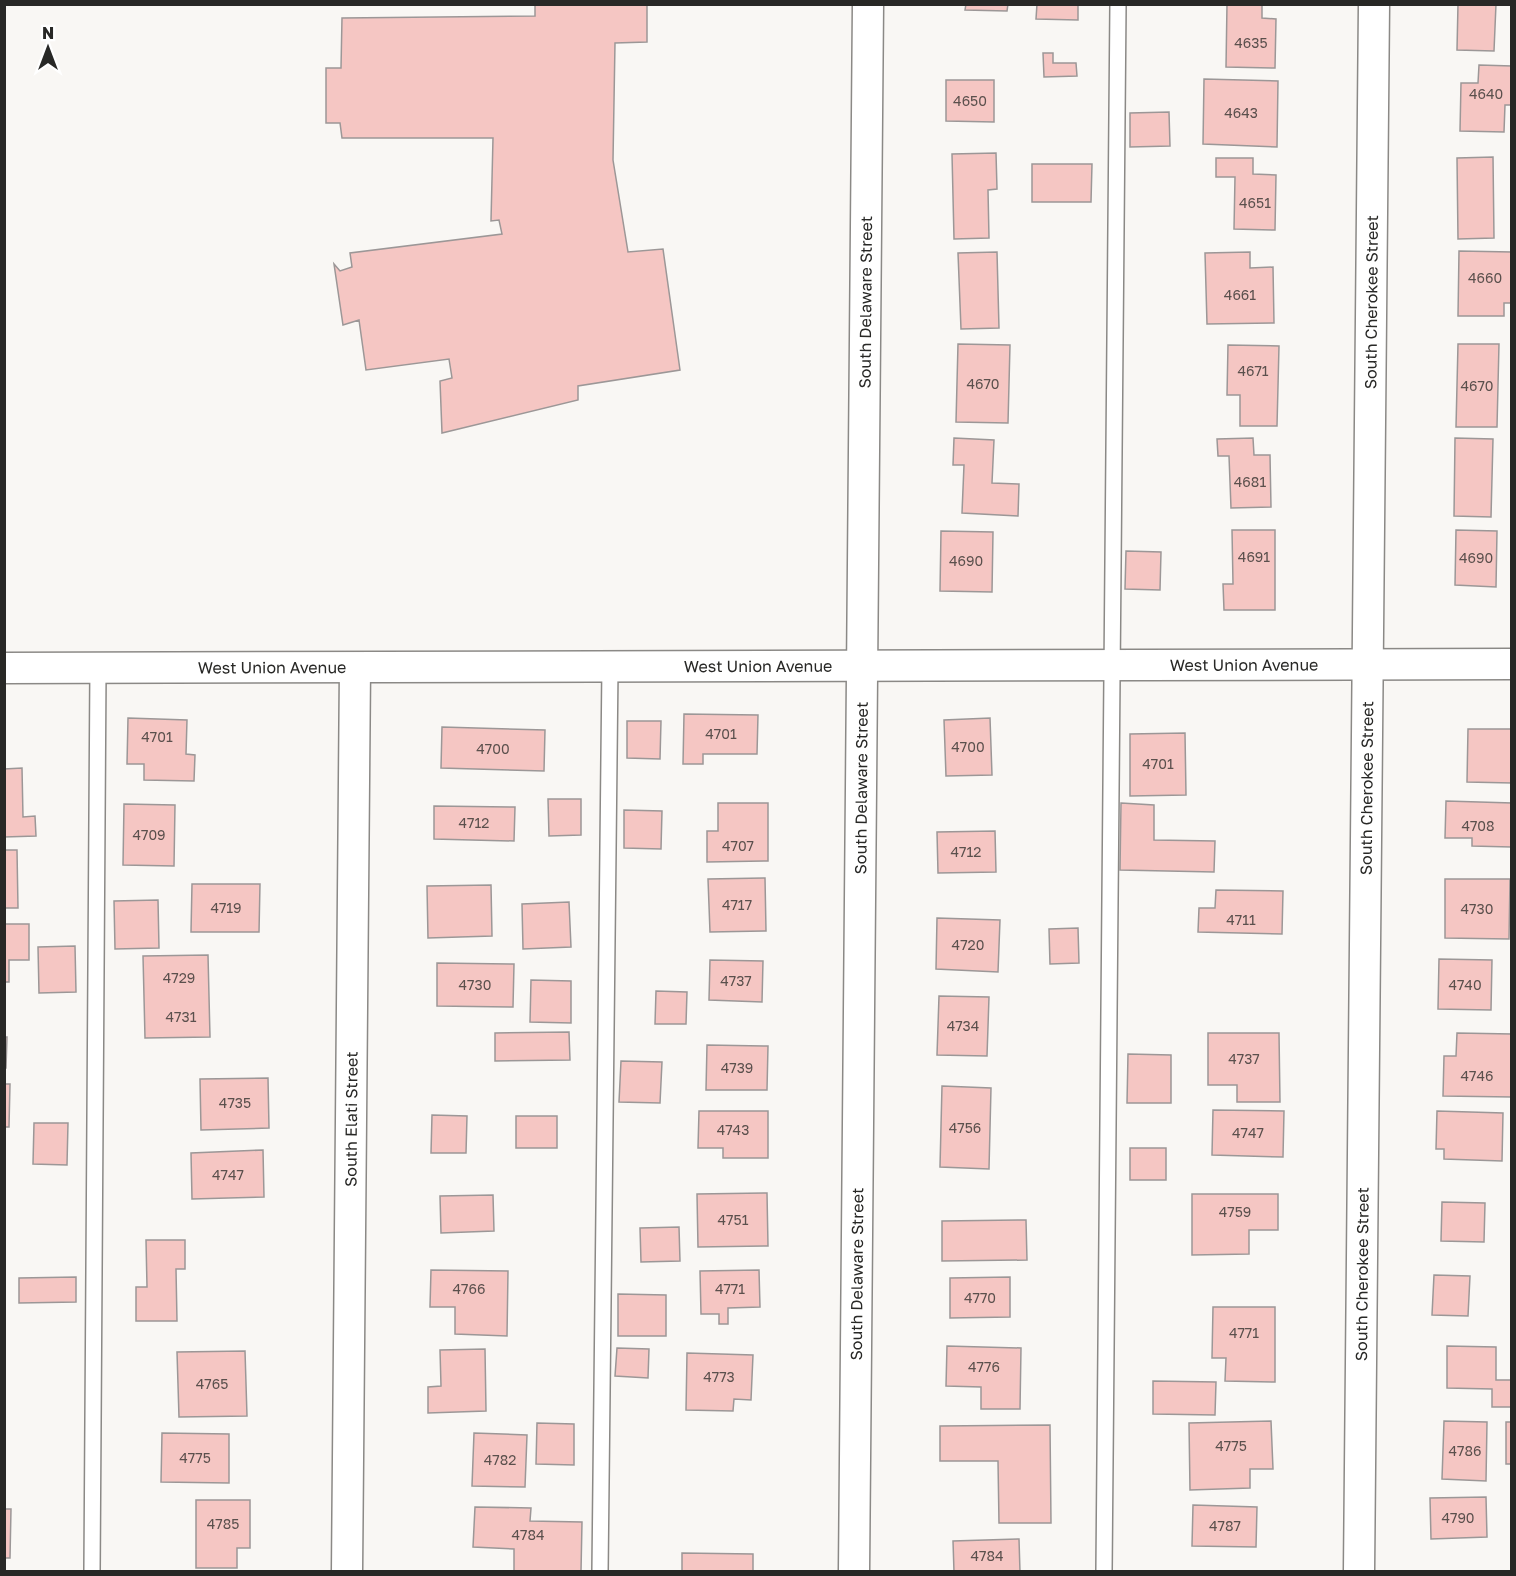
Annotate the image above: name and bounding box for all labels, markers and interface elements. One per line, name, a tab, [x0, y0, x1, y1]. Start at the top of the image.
north arrow	[18, 18, 78, 78]
text: N	[42, 23, 54, 43]
house number: 4635	[1234, 34, 1268, 51]
house number: 4640	[1469, 85, 1503, 102]
house number: 4650	[953, 92, 987, 109]
house number: 4643	[1224, 104, 1258, 121]
house number: 4651	[1239, 194, 1271, 211]
street label: South Cherokee Street	[1360, 215, 1382, 389]
street label: South Delaware Street	[855, 216, 876, 389]
house number: 4660	[1468, 269, 1502, 286]
house number: 4661	[1224, 286, 1256, 303]
house number: 4671	[1237, 362, 1269, 379]
house number: 4670	[966, 375, 1000, 392]
house number: 4670	[1460, 377, 1494, 394]
house number: 4681	[1234, 473, 1266, 490]
house number: 4691	[1238, 548, 1270, 565]
house number: 4690	[1459, 549, 1493, 566]
house number: 4690	[949, 552, 983, 569]
street label: West Union Avenue	[1170, 655, 1318, 675]
street label: West Union Avenue	[684, 656, 832, 676]
street label: West Union Avenue	[198, 657, 346, 677]
street label: South Cherokee Street	[1356, 701, 1377, 875]
street label: South Delaware Street	[850, 702, 872, 875]
house number: 4701	[705, 725, 737, 742]
house number: 4701	[141, 728, 173, 745]
house number: 4700	[951, 738, 985, 755]
house number: 4700	[476, 740, 510, 757]
house number: 4701	[1142, 755, 1174, 772]
house number: 4712	[459, 814, 489, 831]
house number: 4708	[1461, 817, 1495, 834]
house number: 4709	[132, 826, 166, 843]
house number: 4707	[722, 837, 754, 854]
house number: 4712	[951, 843, 981, 860]
house number: 4717	[722, 896, 752, 913]
house number: 4719	[210, 899, 242, 916]
house number: 4730	[1461, 900, 1493, 917]
house number: 4711	[1226, 911, 1256, 928]
house number: 4720	[952, 936, 984, 953]
house number: 4729	[163, 969, 195, 986]
house number: 4737	[720, 972, 752, 989]
house number: 4730	[459, 976, 491, 993]
house number: 4740	[1448, 976, 1482, 993]
house number: 4731	[166, 1008, 197, 1025]
house number: 4734	[947, 1017, 979, 1034]
house number: 4737	[1228, 1050, 1260, 1067]
street label: South Elati Street	[340, 1051, 362, 1187]
house number: 4739	[721, 1059, 753, 1076]
house number: 4746	[1461, 1067, 1493, 1084]
house number: 4735	[219, 1094, 251, 1111]
house number: 4756	[949, 1119, 981, 1136]
house number: 4743	[717, 1121, 749, 1138]
house number: 4747	[1232, 1124, 1264, 1141]
house number: 4747	[212, 1166, 244, 1183]
street label: South Cherokee Street	[1351, 1187, 1373, 1361]
street label: South Delaware Street	[846, 1188, 867, 1360]
house number: 4759	[1219, 1203, 1251, 1220]
house number: 4751	[718, 1211, 749, 1228]
house number: 4766	[453, 1280, 485, 1297]
house number: 4771	[715, 1280, 745, 1297]
house number: 4770	[964, 1289, 996, 1306]
house number: 4771	[1229, 1324, 1259, 1341]
house number: 4776	[968, 1358, 1000, 1375]
house number: 4773	[703, 1368, 735, 1385]
house number: 4765	[196, 1375, 228, 1392]
house number: 4775	[1215, 1437, 1247, 1454]
house number: 4786	[1449, 1442, 1481, 1459]
house number: 4775	[179, 1449, 211, 1466]
house number: 4782	[484, 1451, 516, 1468]
house number: 4790	[1441, 1509, 1475, 1526]
house number: 4785	[207, 1515, 239, 1532]
house number: 4787	[1209, 1517, 1241, 1534]
house number: 4784	[511, 1526, 545, 1543]
house number: 4784	[970, 1547, 1004, 1564]

